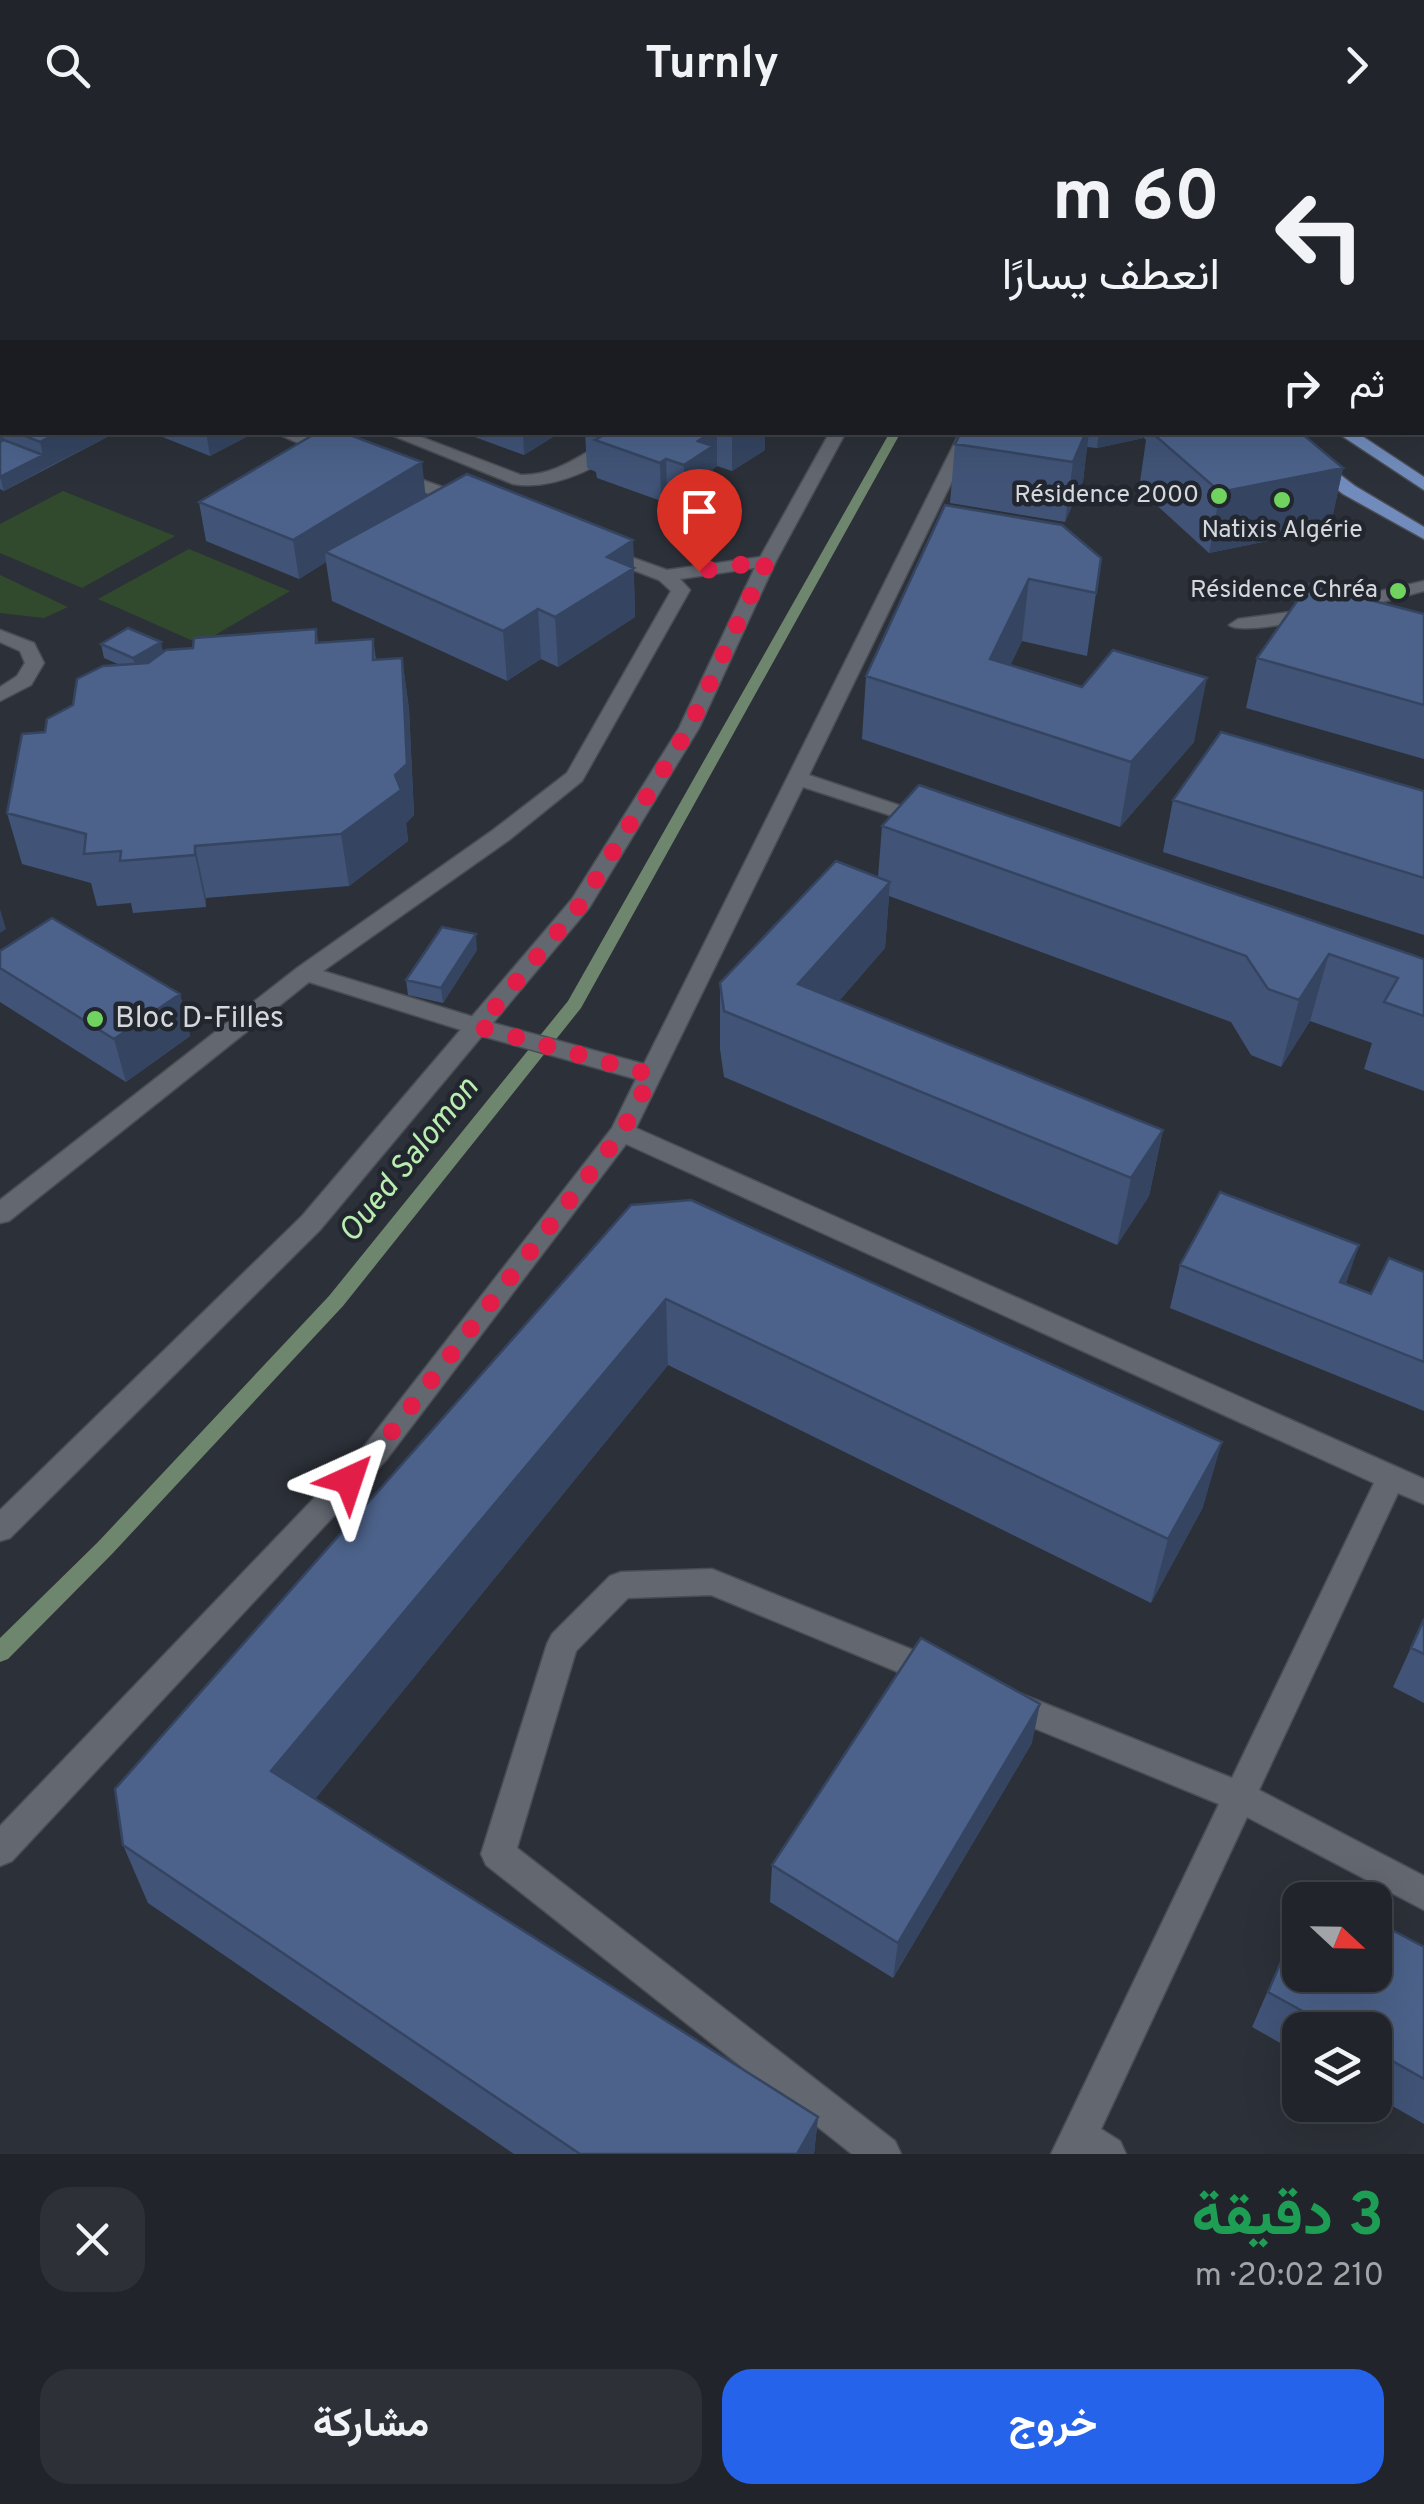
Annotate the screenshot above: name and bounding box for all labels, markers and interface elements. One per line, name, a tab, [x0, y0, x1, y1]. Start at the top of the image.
text: Turnly	[645, 37, 779, 94]
icon: search	[40, 38, 95, 93]
icon: forward	[1329, 38, 1384, 93]
text: 60 m	[1052, 156, 1220, 245]
icon: left	[1255, 170, 1385, 300]
text: انعطف يسارًا	[1002, 249, 1220, 306]
icon: right	[1274, 360, 1329, 415]
text: ثم	[1349, 363, 1385, 412]
pin	[657, 469, 742, 572]
place label: Résidence 2000	[1014, 480, 1199, 512]
icon: arrive	[672, 484, 727, 539]
marker: Résidence 2000	[1208, 485, 1230, 507]
marker: Natixis Algérie	[1271, 489, 1293, 511]
place label: Natixis Algérie	[1201, 515, 1363, 547]
place label: Résidence Chréa	[1190, 575, 1378, 607]
marker: Résidence Chréa	[1387, 580, 1409, 602]
place label: Bloc D-Filles	[115, 1001, 284, 1038]
marker: Bloc D-Filles	[84, 1008, 106, 1030]
water label: Oued Salomon	[331, 1070, 489, 1252]
position arrow	[297, 1428, 401, 1532]
north arrow	[1282, 1882, 1392, 1992]
map controls	[1282, 1882, 1392, 2122]
button: layers	[1282, 2012, 1392, 2122]
text: 3 دقيقة	[1192, 2181, 1384, 2257]
button: close	[40, 2187, 145, 2292]
text: 210 m · 20:02	[1195, 2257, 1384, 2297]
button: مشاركة	[40, 2369, 702, 2484]
button: خروج	[722, 2369, 1384, 2484]

